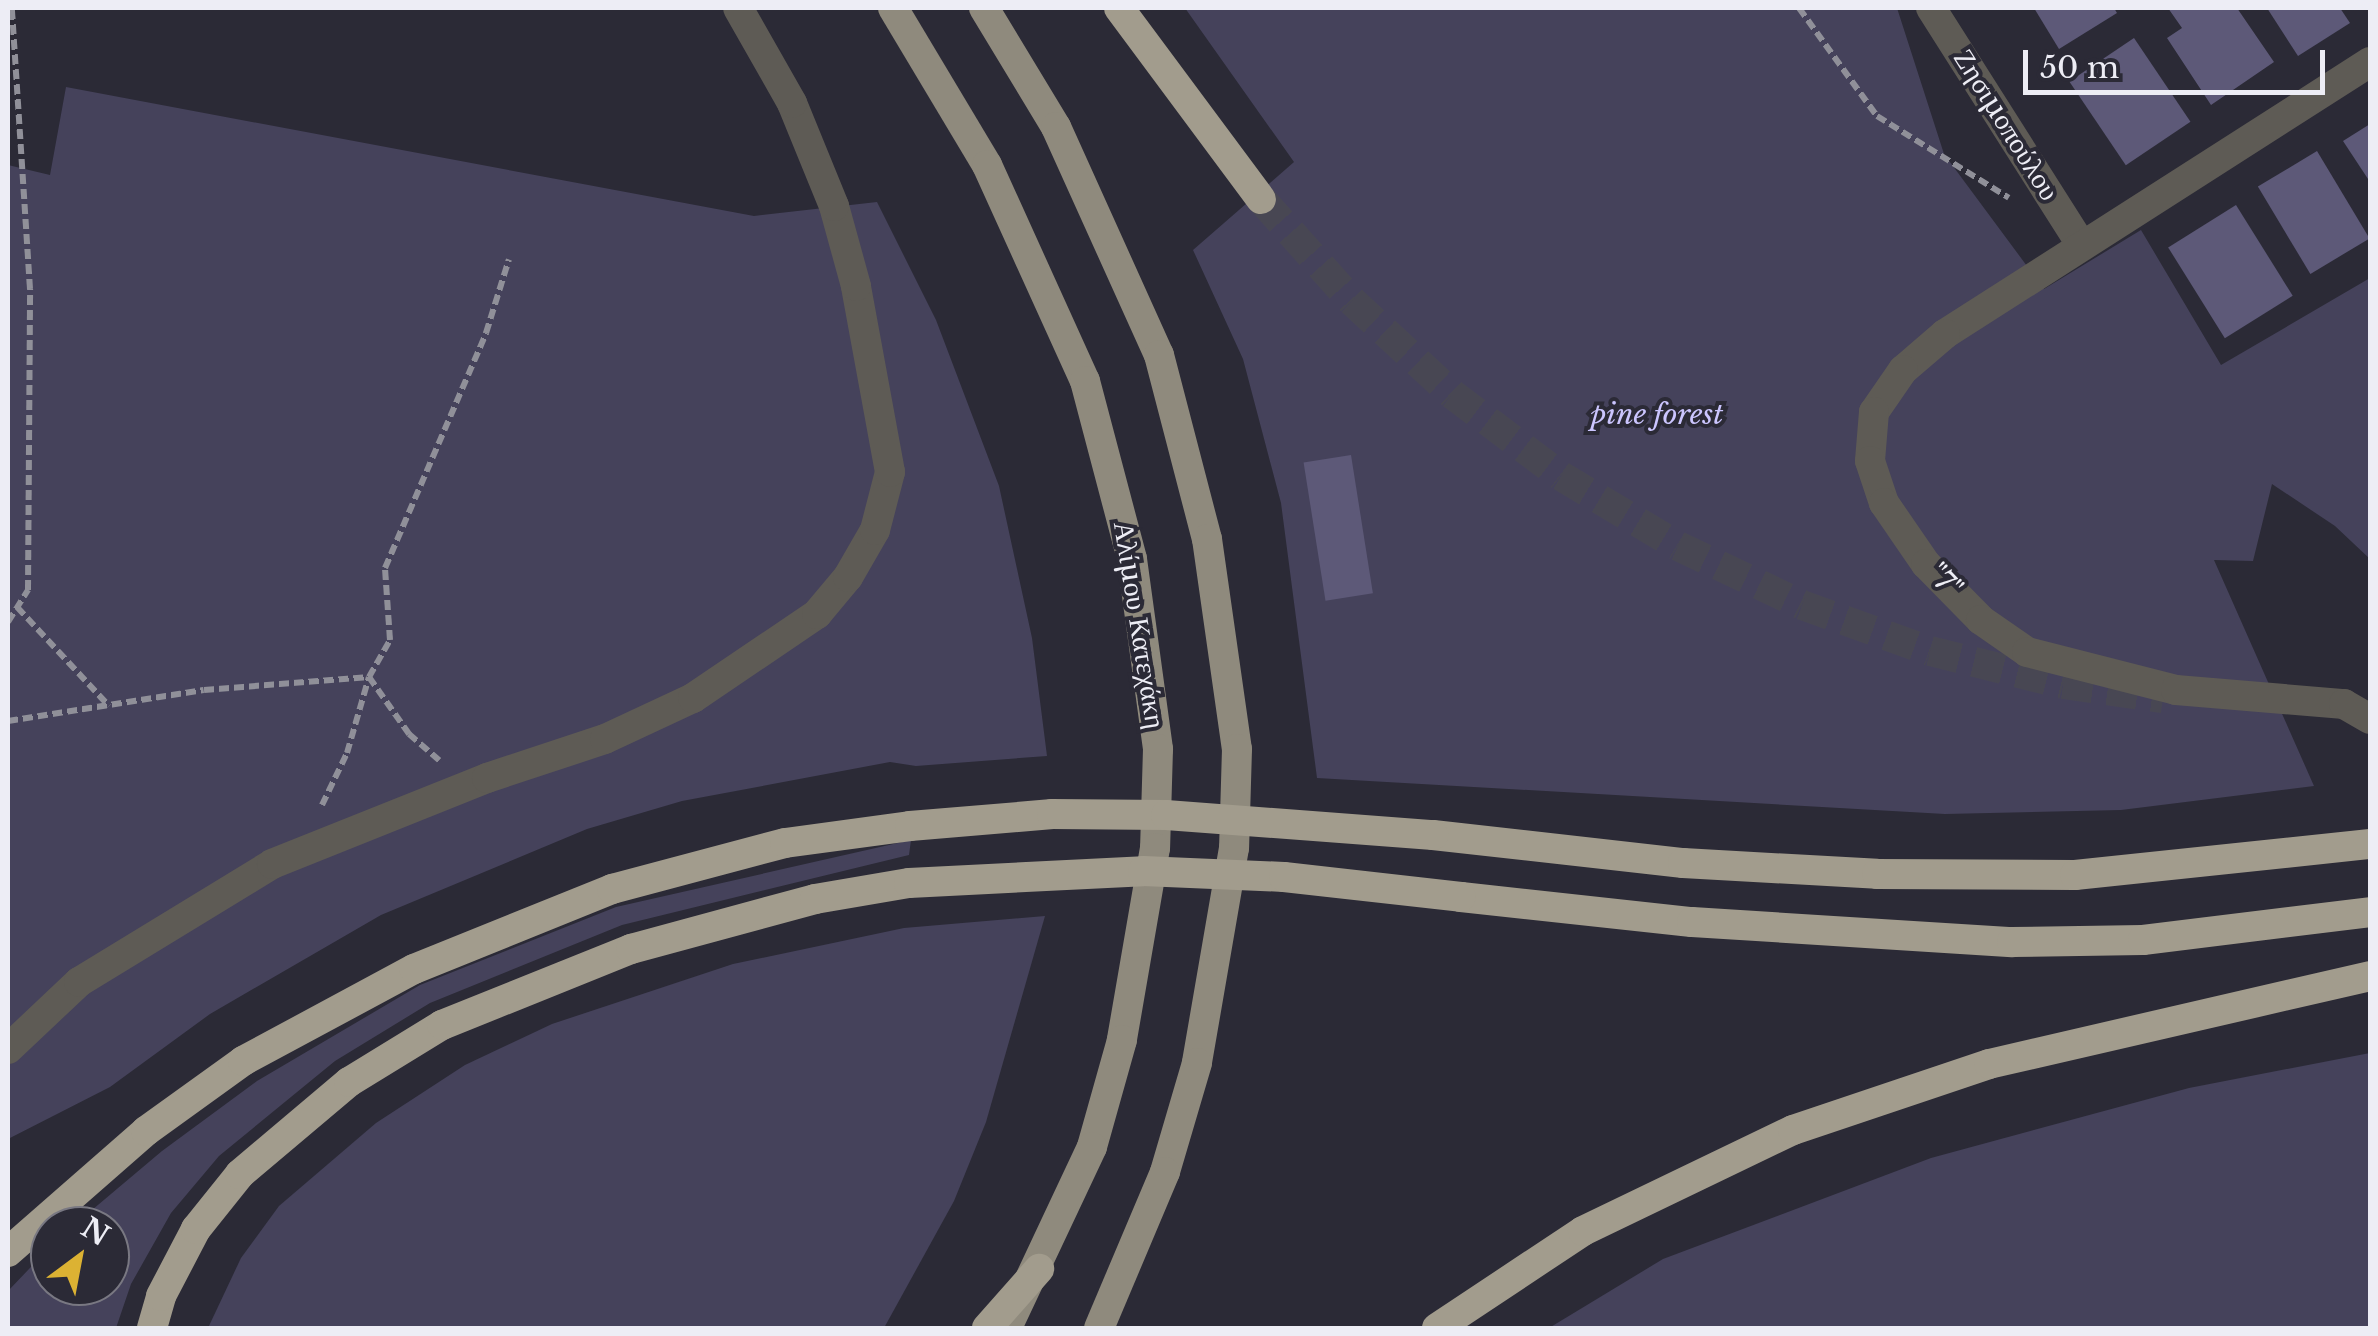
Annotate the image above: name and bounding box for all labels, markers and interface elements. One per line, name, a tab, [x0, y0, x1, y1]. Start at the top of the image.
scale bar	[2028, 30, 2330, 92]
street label: Ζησιμοπούλου	[1946, 43, 2066, 207]
text: 50 m	[2040, 49, 2119, 86]
park label: pine forest	[1590, 398, 1724, 432]
street label: Αλίμου Κατεχάκη	[1106, 519, 1172, 731]
street label: "7"	[1920, 558, 1968, 606]
north arrow	[30, 1206, 130, 1306]
text: N	[75, 1210, 116, 1254]

